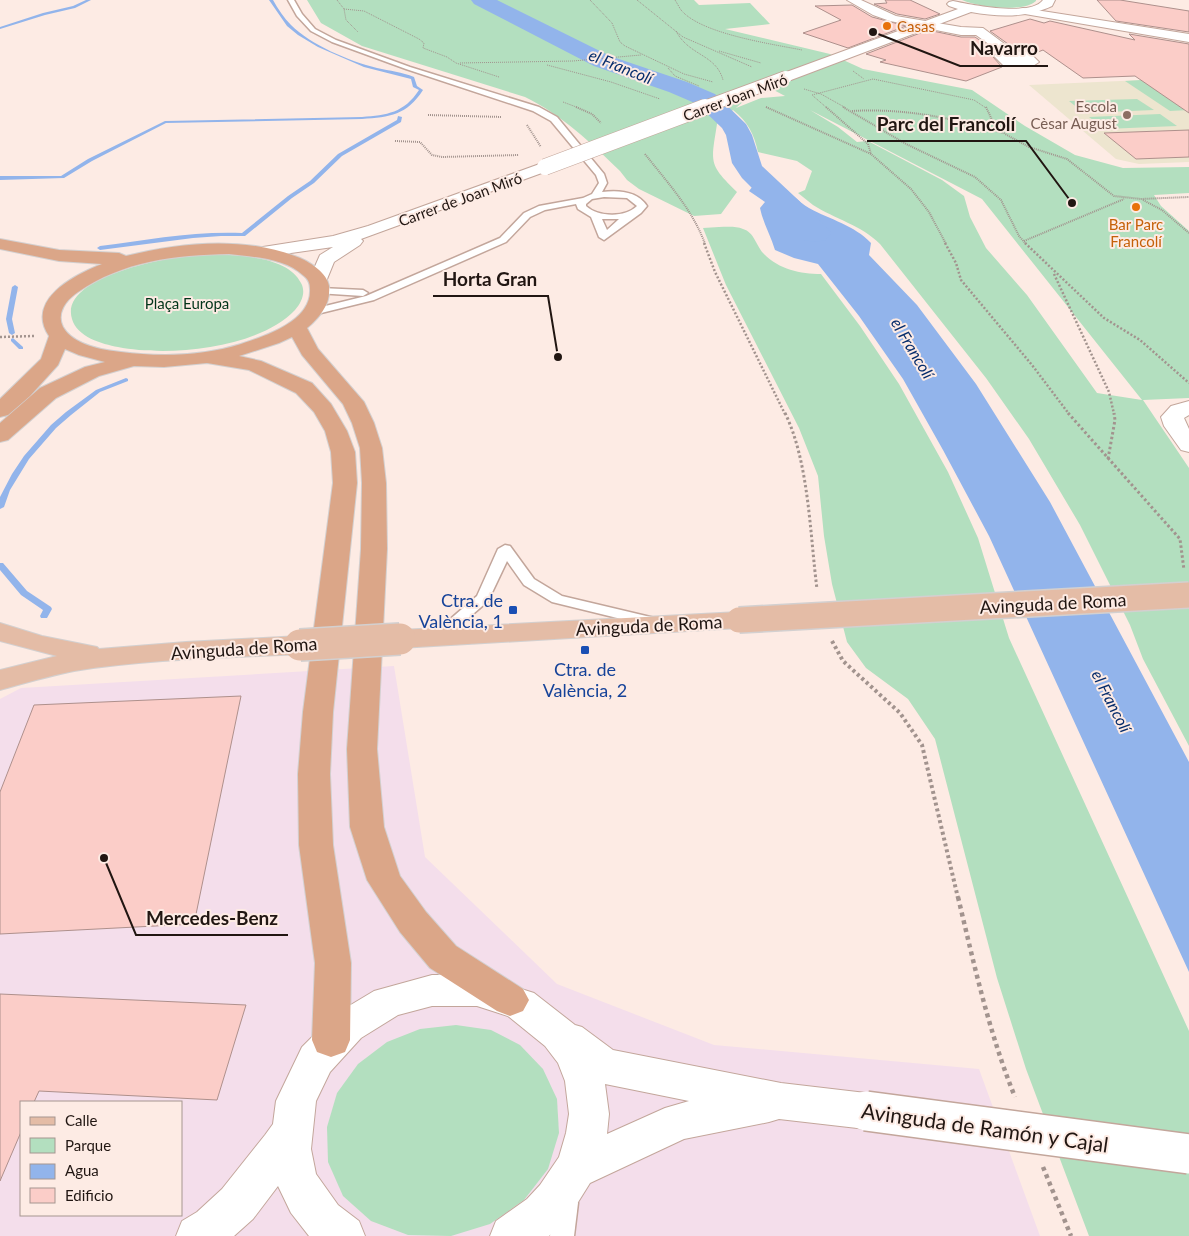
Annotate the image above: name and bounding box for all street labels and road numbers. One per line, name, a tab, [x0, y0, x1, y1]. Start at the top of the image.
street label: Carrer Joan Miró	[680, 70, 790, 124]
street label: Carrer de Joan Miró	[396, 168, 524, 230]
street label: Avinguda de Roma	[979, 588, 1127, 618]
street label: Avinguda de Roma	[575, 610, 723, 640]
street label: Avinguda de Roma	[170, 632, 318, 664]
street label: Avinguda de Ramón y Cajal	[860, 1097, 1110, 1157]

